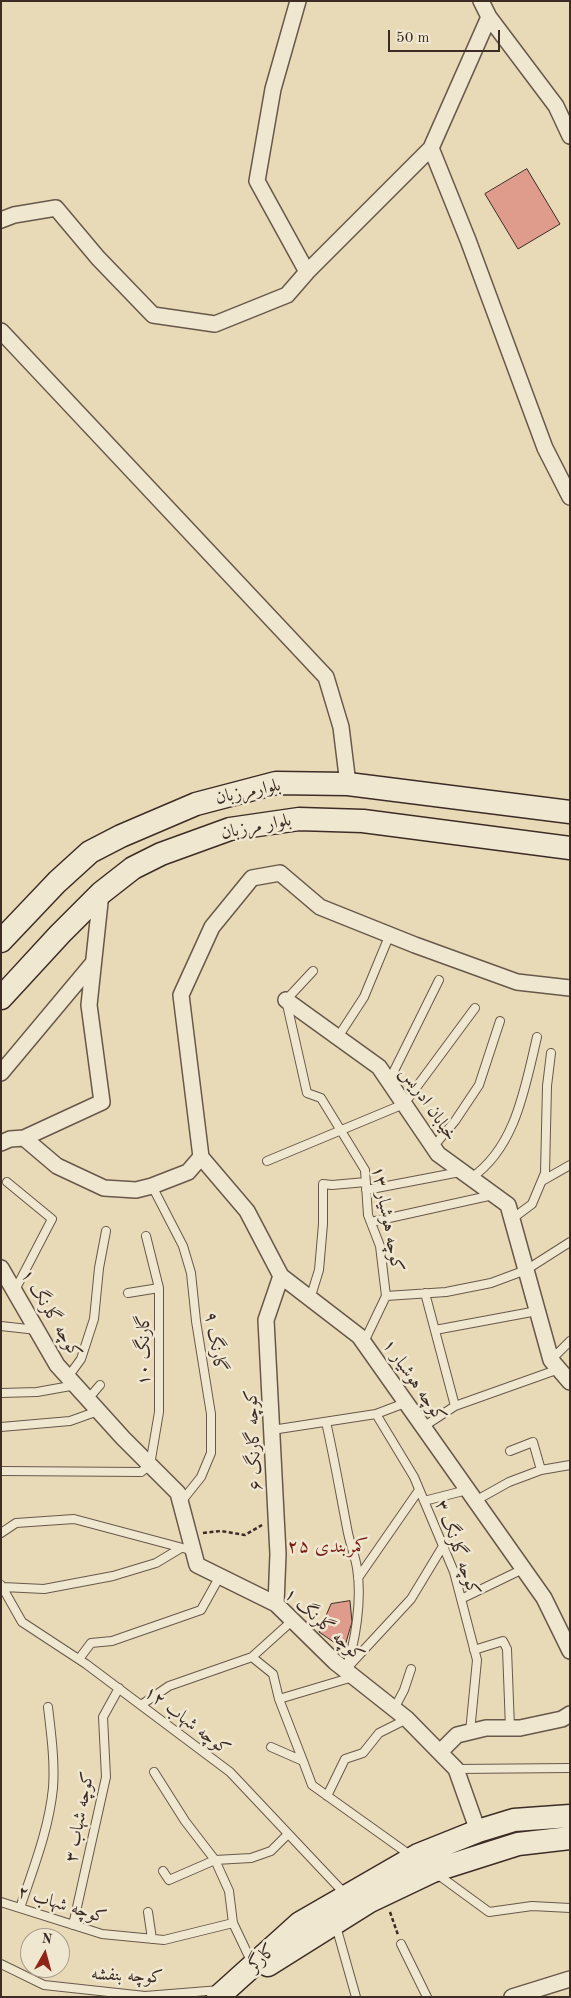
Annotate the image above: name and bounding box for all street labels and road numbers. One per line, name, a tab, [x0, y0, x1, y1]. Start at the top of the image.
street label: بلوارمرزبان	[213, 775, 283, 809]
street label: بلوار مرزبان	[219, 810, 293, 844]
street label: خیابان ادریس	[395, 1063, 461, 1145]
street label: کوچه هوشیار ۱۳	[366, 1164, 408, 1274]
street label: کوچه گلرنگ ۱	[16, 1265, 86, 1363]
street label: گارنگ ۹	[200, 1310, 230, 1374]
street label: گارنگ ۱۰	[133, 1314, 155, 1386]
street label: کوچه هوشیار ۱	[377, 1335, 451, 1427]
street label: کوچه گارنگ ۶	[241, 1389, 267, 1491]
street label: کوچه گلرنگ ۳	[430, 1497, 484, 1599]
street label: کوچه گلرنگ ۱	[279, 1583, 369, 1667]
street label: کوچه شهاب ۱۲	[140, 1682, 234, 1760]
street label: کوچه شهاب ۳	[61, 1770, 99, 1864]
street label: کوچه شهاب ۲	[15, 1881, 109, 1929]
street label: کارگر	[243, 1939, 281, 1977]
street label: کوچه بنفشه	[90, 1963, 164, 1989]

